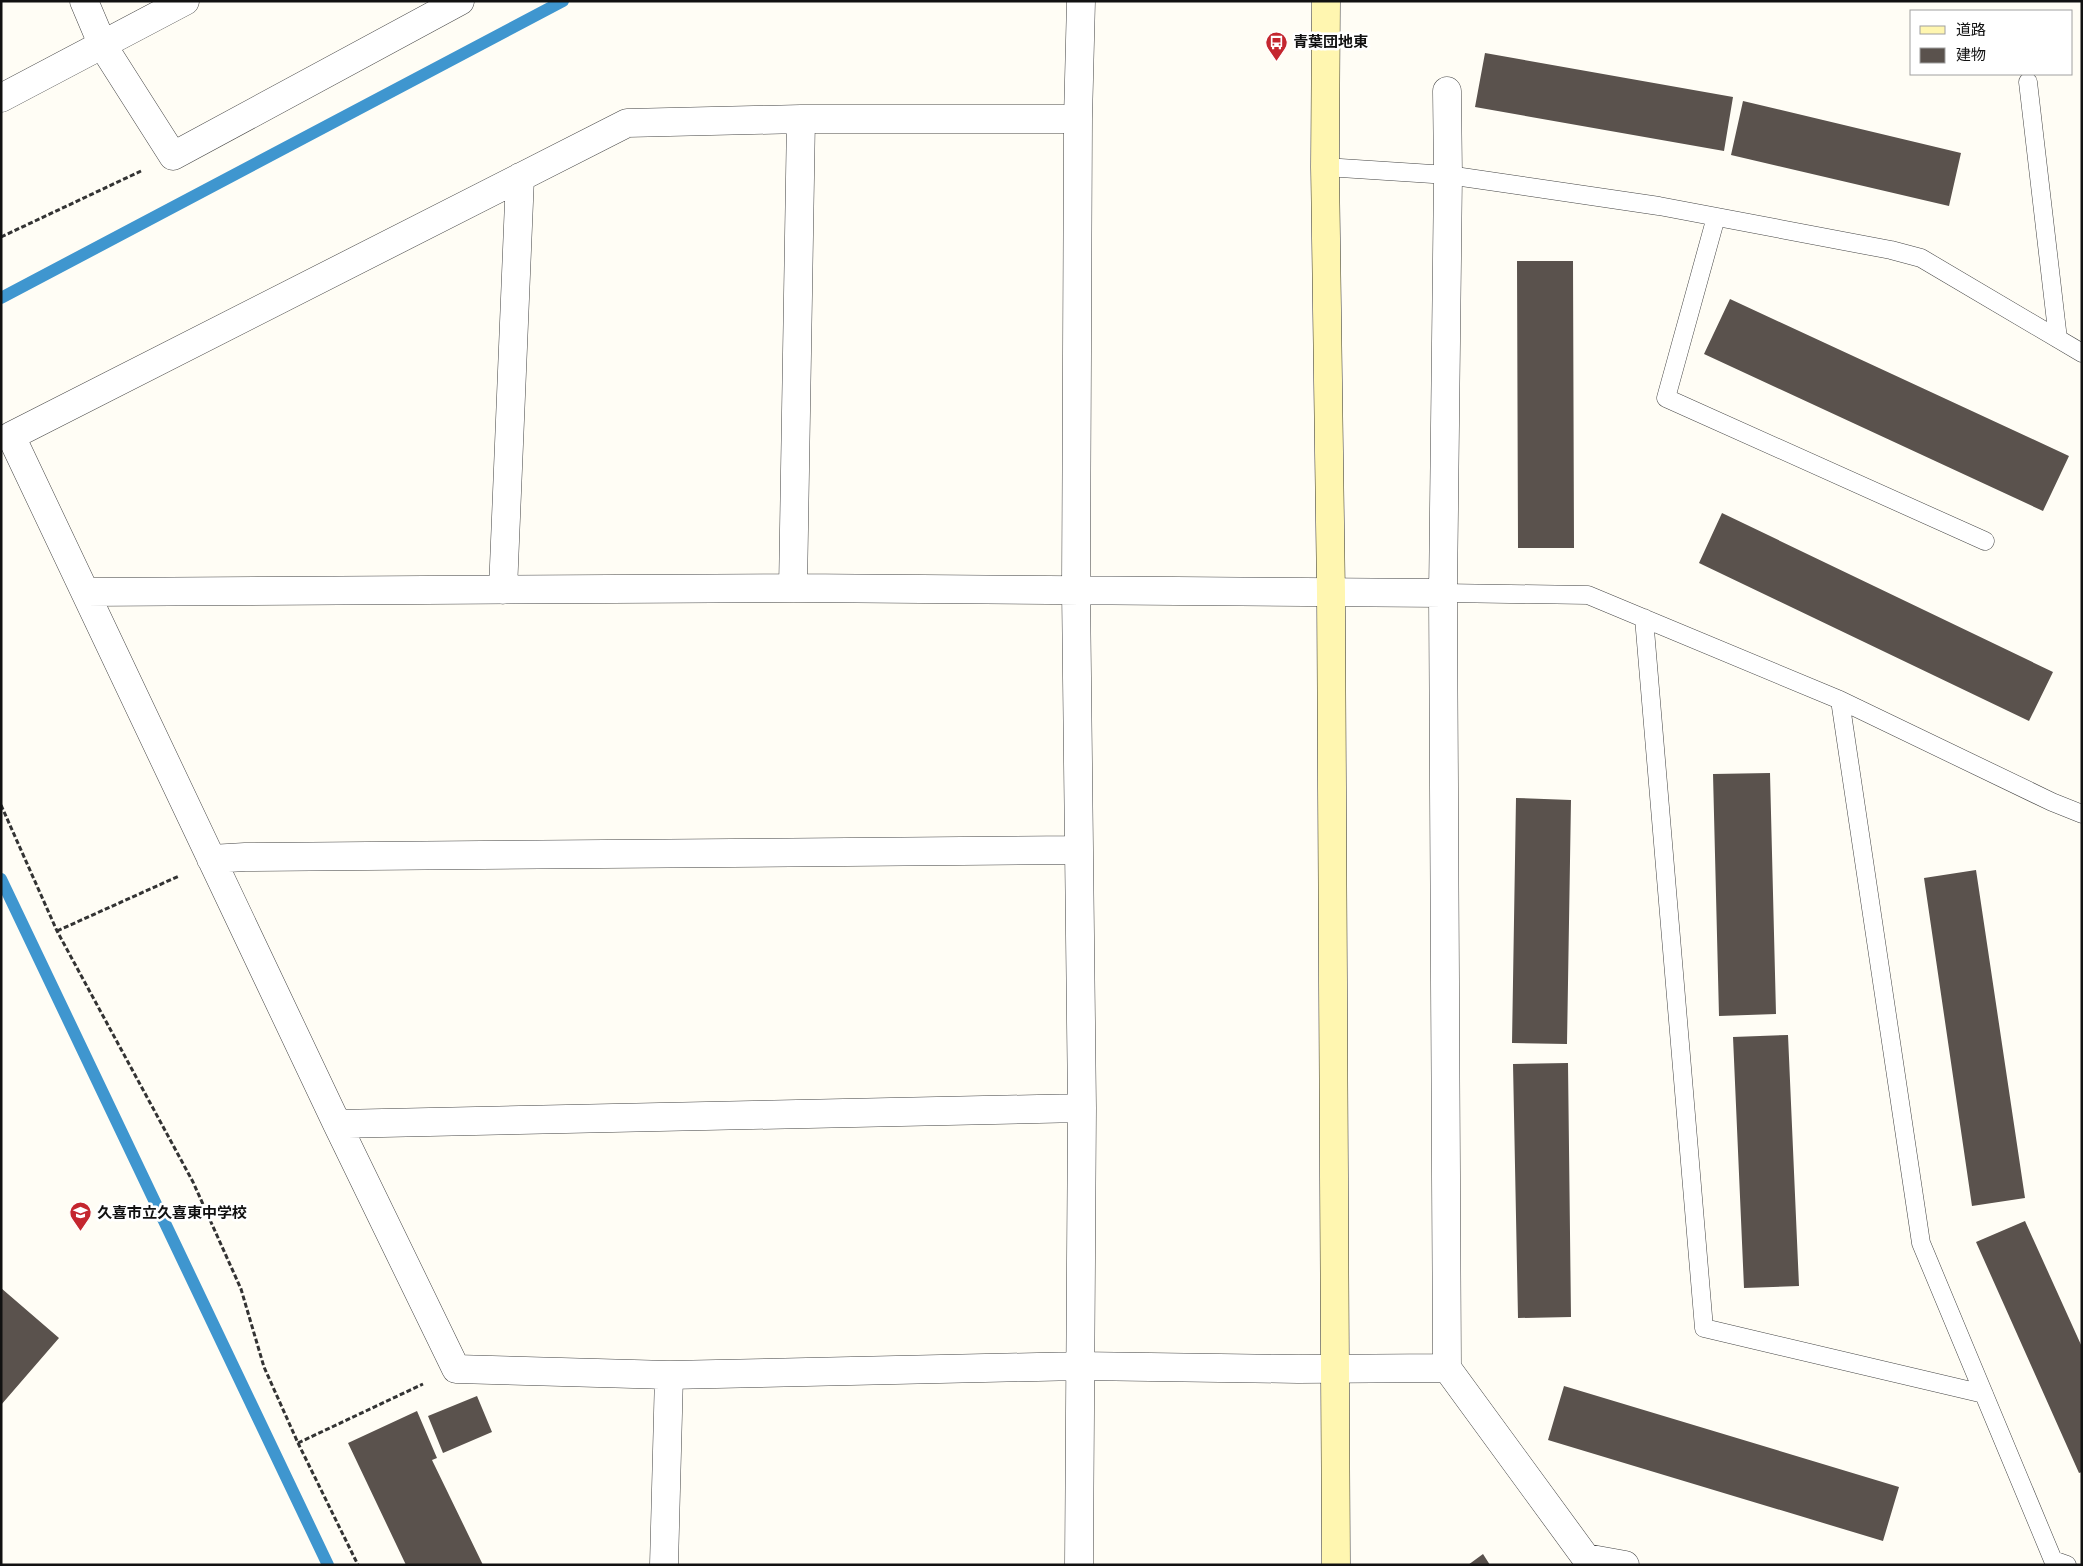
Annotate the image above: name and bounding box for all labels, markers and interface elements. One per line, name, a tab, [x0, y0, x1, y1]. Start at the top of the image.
legend	[1910, 10, 2073, 75]
text: 道路	[1956, 21, 1986, 39]
bus stop icon: 青葉団地東	[1265, 30, 1289, 61]
place label: 青葉団地東	[1293, 33, 1368, 51]
text: 建物	[1956, 46, 1986, 64]
school or university icon: 久喜市立久喜東中学校	[69, 1201, 93, 1232]
place label: 久喜市立久喜東中学校	[97, 1204, 247, 1222]

